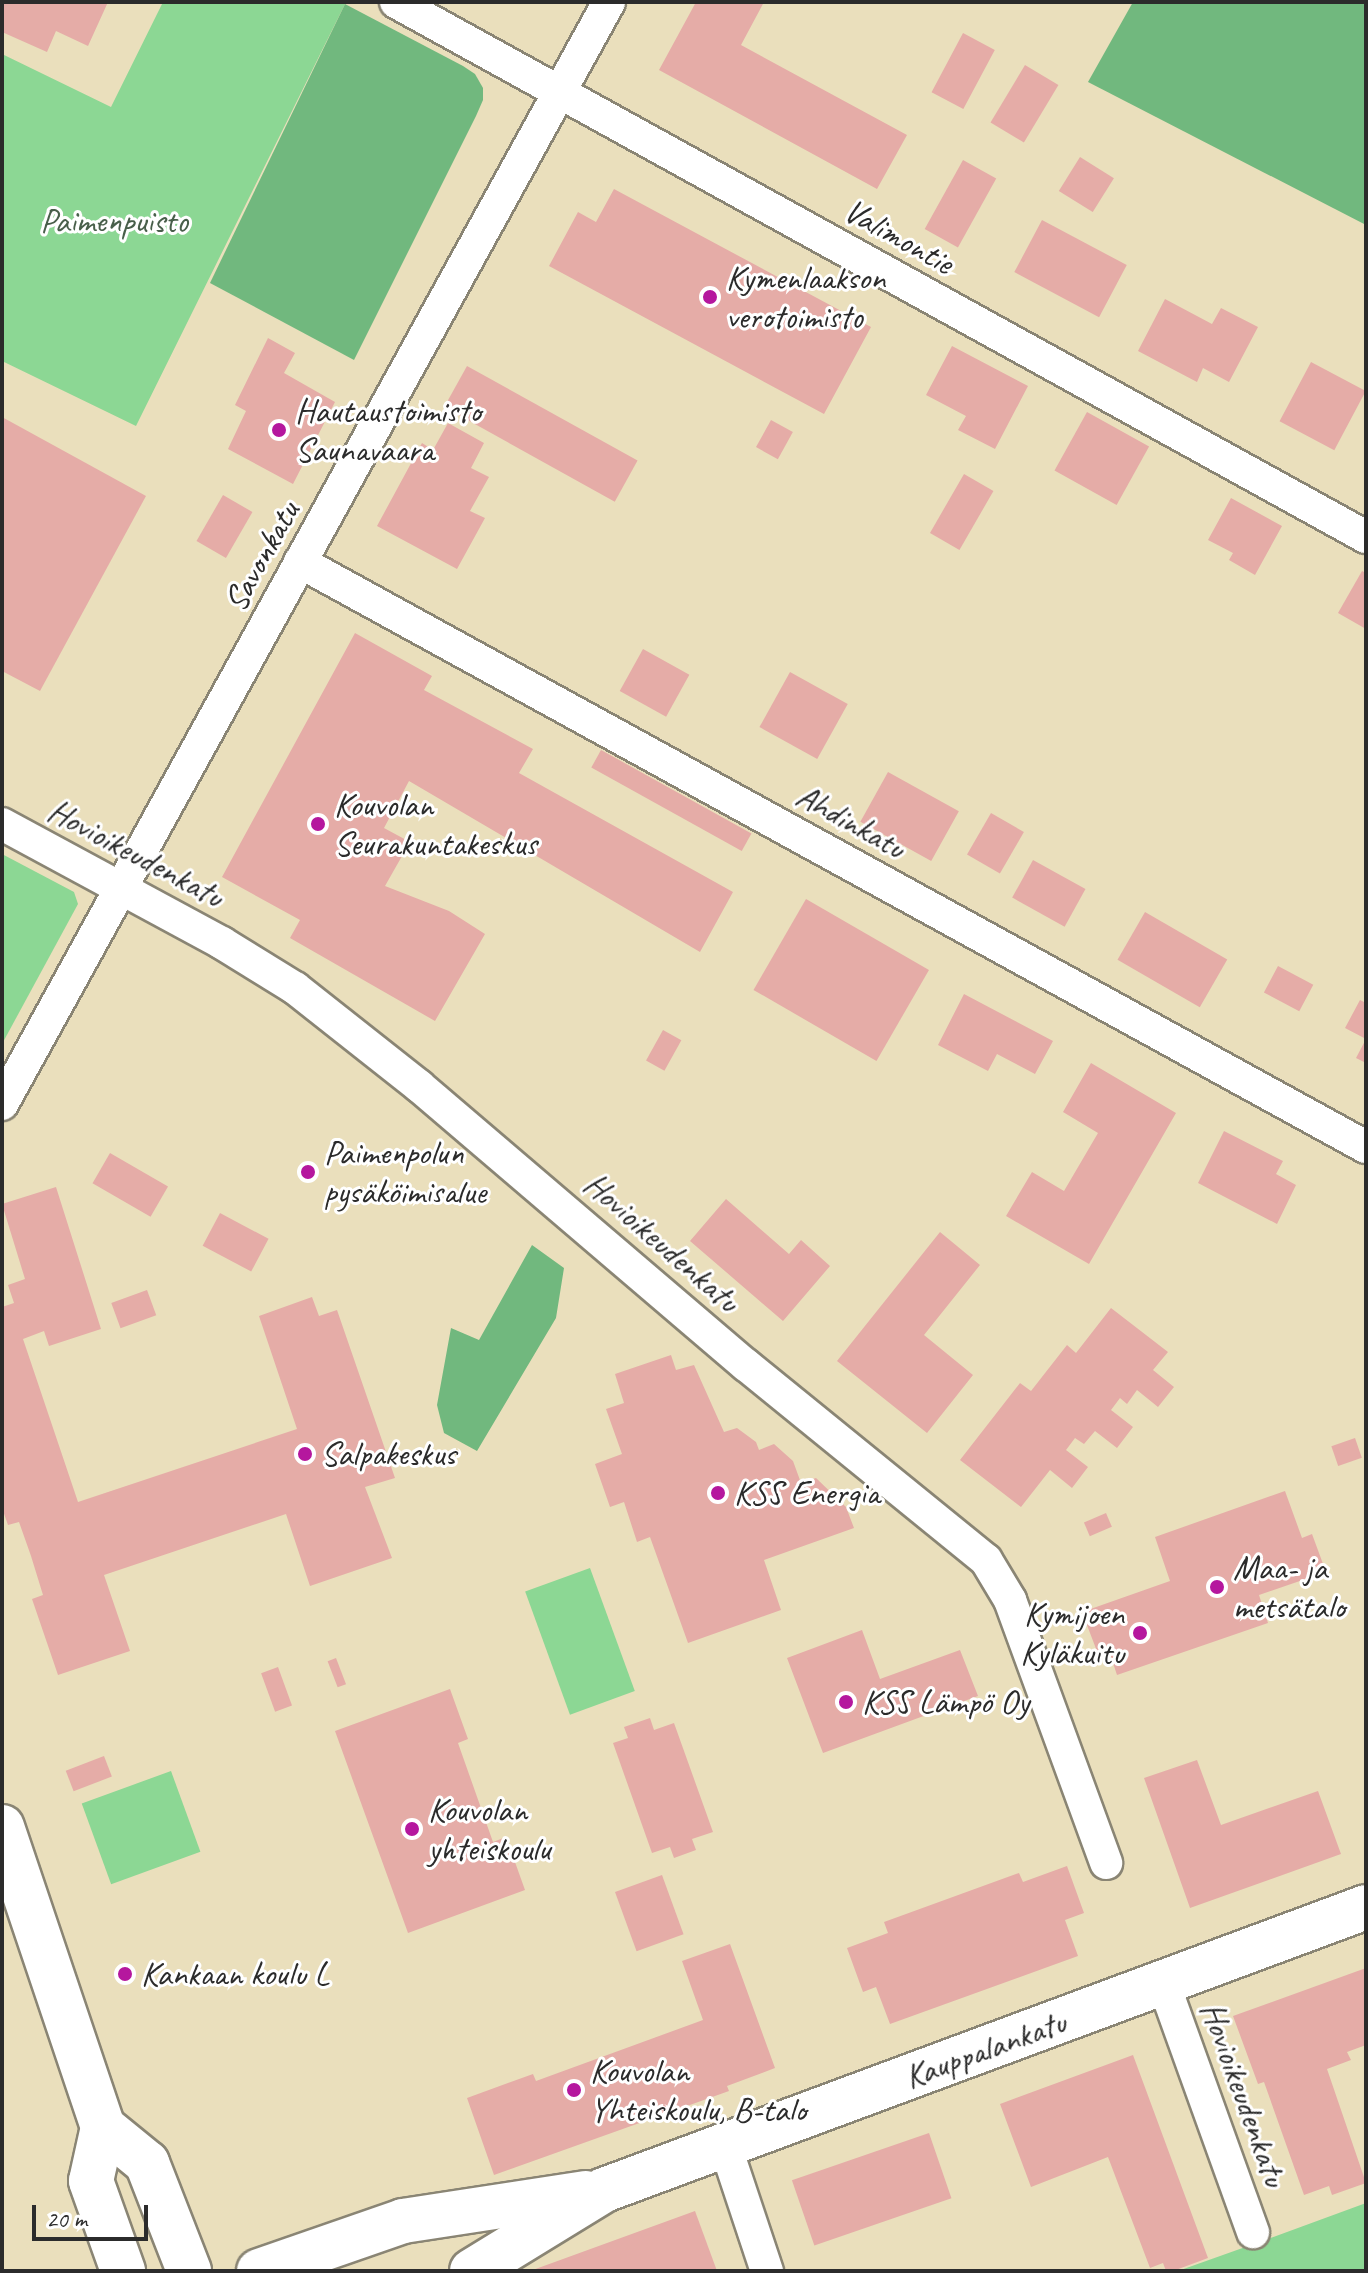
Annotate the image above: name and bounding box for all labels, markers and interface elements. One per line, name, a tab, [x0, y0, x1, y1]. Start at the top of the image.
street label: Valimontie	[837, 189, 961, 283]
park label: Paimenpuisto	[40, 201, 188, 241]
place label: Kymenlaakson verotoimisto	[726, 257, 885, 336]
marker: Kymenlaakson verotoimisto	[701, 288, 719, 306]
place label: Hautaustoimisto Saunavaara	[295, 390, 481, 470]
marker: Hautaustoimisto Saunavaara	[270, 421, 288, 439]
street label: Savonkatu	[214, 494, 308, 618]
street label: Ahdinkatu	[790, 775, 912, 867]
place label: Kouvolan Seurakuntakeskus	[334, 784, 537, 864]
street label: Hovioikeudenkatu	[41, 790, 231, 916]
marker: Kouvolan Seurakuntakeskus	[309, 815, 327, 833]
place label: Paimenpolun pysäköimisalue	[324, 1132, 486, 1212]
marker: Paimenpolun pysäköimisalue	[299, 1163, 317, 1181]
street label: Hovioikeudenkatu	[576, 1163, 748, 1321]
place label: Salpakeskus	[321, 1434, 456, 1474]
marker: Salpakeskus	[296, 1445, 314, 1463]
place label: KSS Energia	[734, 1473, 879, 1513]
marker: KSS Energia	[709, 1484, 727, 1502]
place label: Maa- ja metsätalo	[1233, 1547, 1345, 1626]
marker: Maa- ja metsätalo	[1208, 1578, 1226, 1596]
place label: Kymijoen Kyläkuitu	[1020, 1593, 1124, 1672]
marker: Kymijoen Kyläkuitu	[1131, 1624, 1149, 1642]
place label: KSS Lämpö Oy	[862, 1682, 1029, 1722]
marker: KSS Lämpö Oy	[837, 1693, 855, 1711]
place label: Kouvolan yhteiskoulu	[428, 1789, 551, 1868]
marker: Kouvolan yhteiskoulu	[403, 1820, 421, 1838]
place label: Kankaan koulu L	[141, 1954, 329, 1994]
marker: Kankaan koulu L	[116, 1965, 134, 1983]
street label: Hovioikeudenkatu	[1192, 1996, 1296, 2192]
street label: Kauppalankatu	[899, 2001, 1071, 2097]
place label: Kouvolan Yhteiskoulu, B-talo	[590, 2050, 806, 2130]
marker: Kouvolan Yhteiskoulu, B-talo	[565, 2081, 583, 2099]
scale bar	[36, 2189, 152, 2239]
text: 20 m	[46, 2204, 87, 2234]

